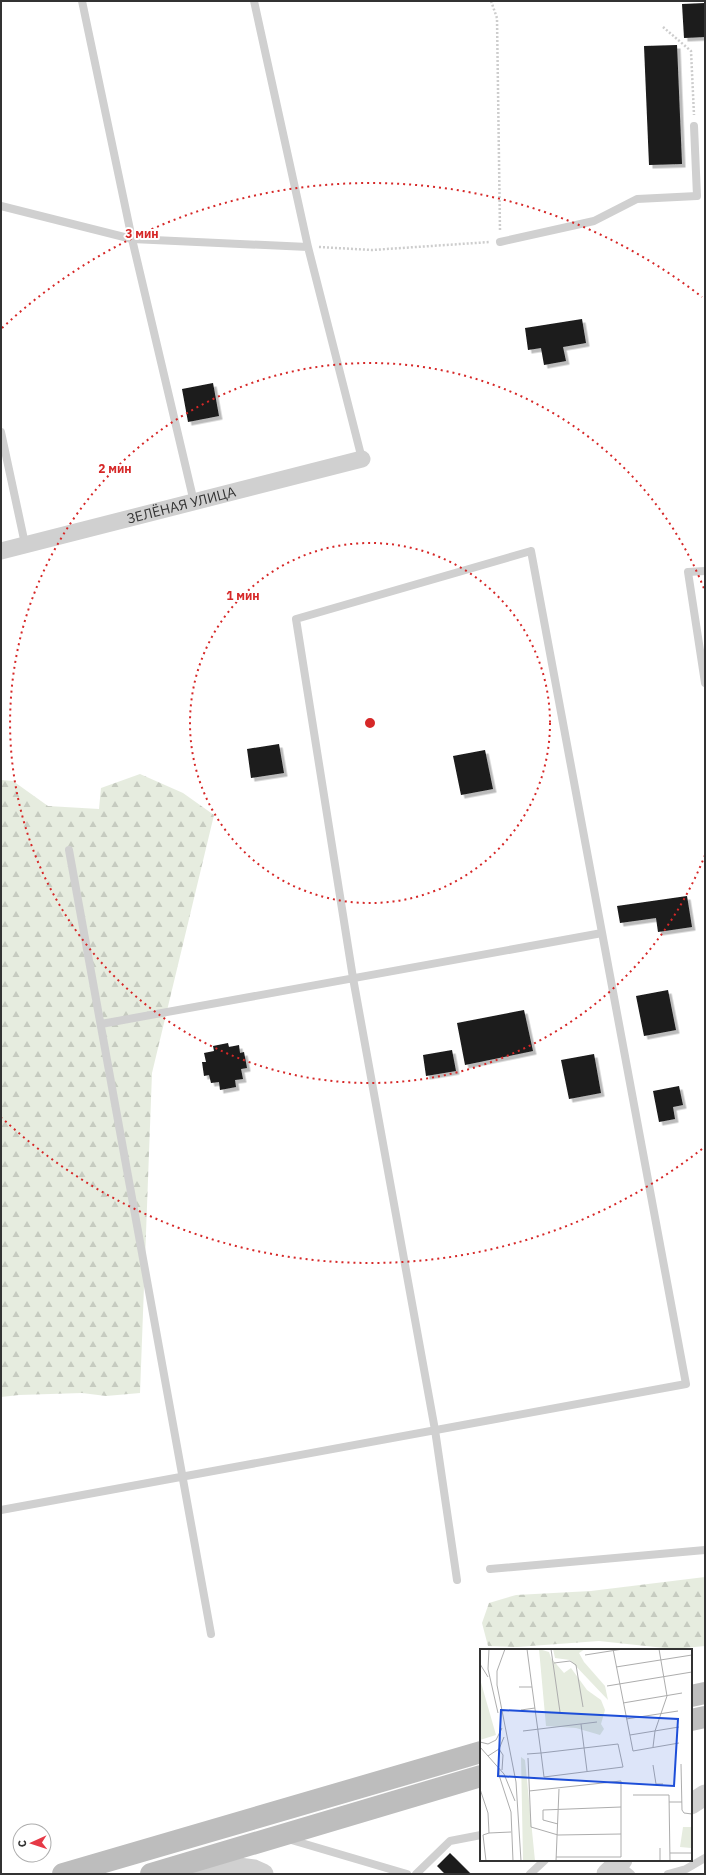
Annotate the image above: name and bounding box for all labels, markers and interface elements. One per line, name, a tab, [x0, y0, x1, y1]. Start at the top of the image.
text: 3 мин	[125, 226, 159, 241]
text: 2 мин	[98, 461, 132, 476]
street label: ЗЕЛЁНАЯ УЛИЦА	[125, 483, 238, 528]
text: 1 мин	[226, 588, 260, 603]
centre of rings	[363, 716, 377, 730]
inset map	[480, 1649, 692, 1861]
north arrow	[12, 1823, 52, 1863]
text: С	[15, 1840, 29, 1847]

